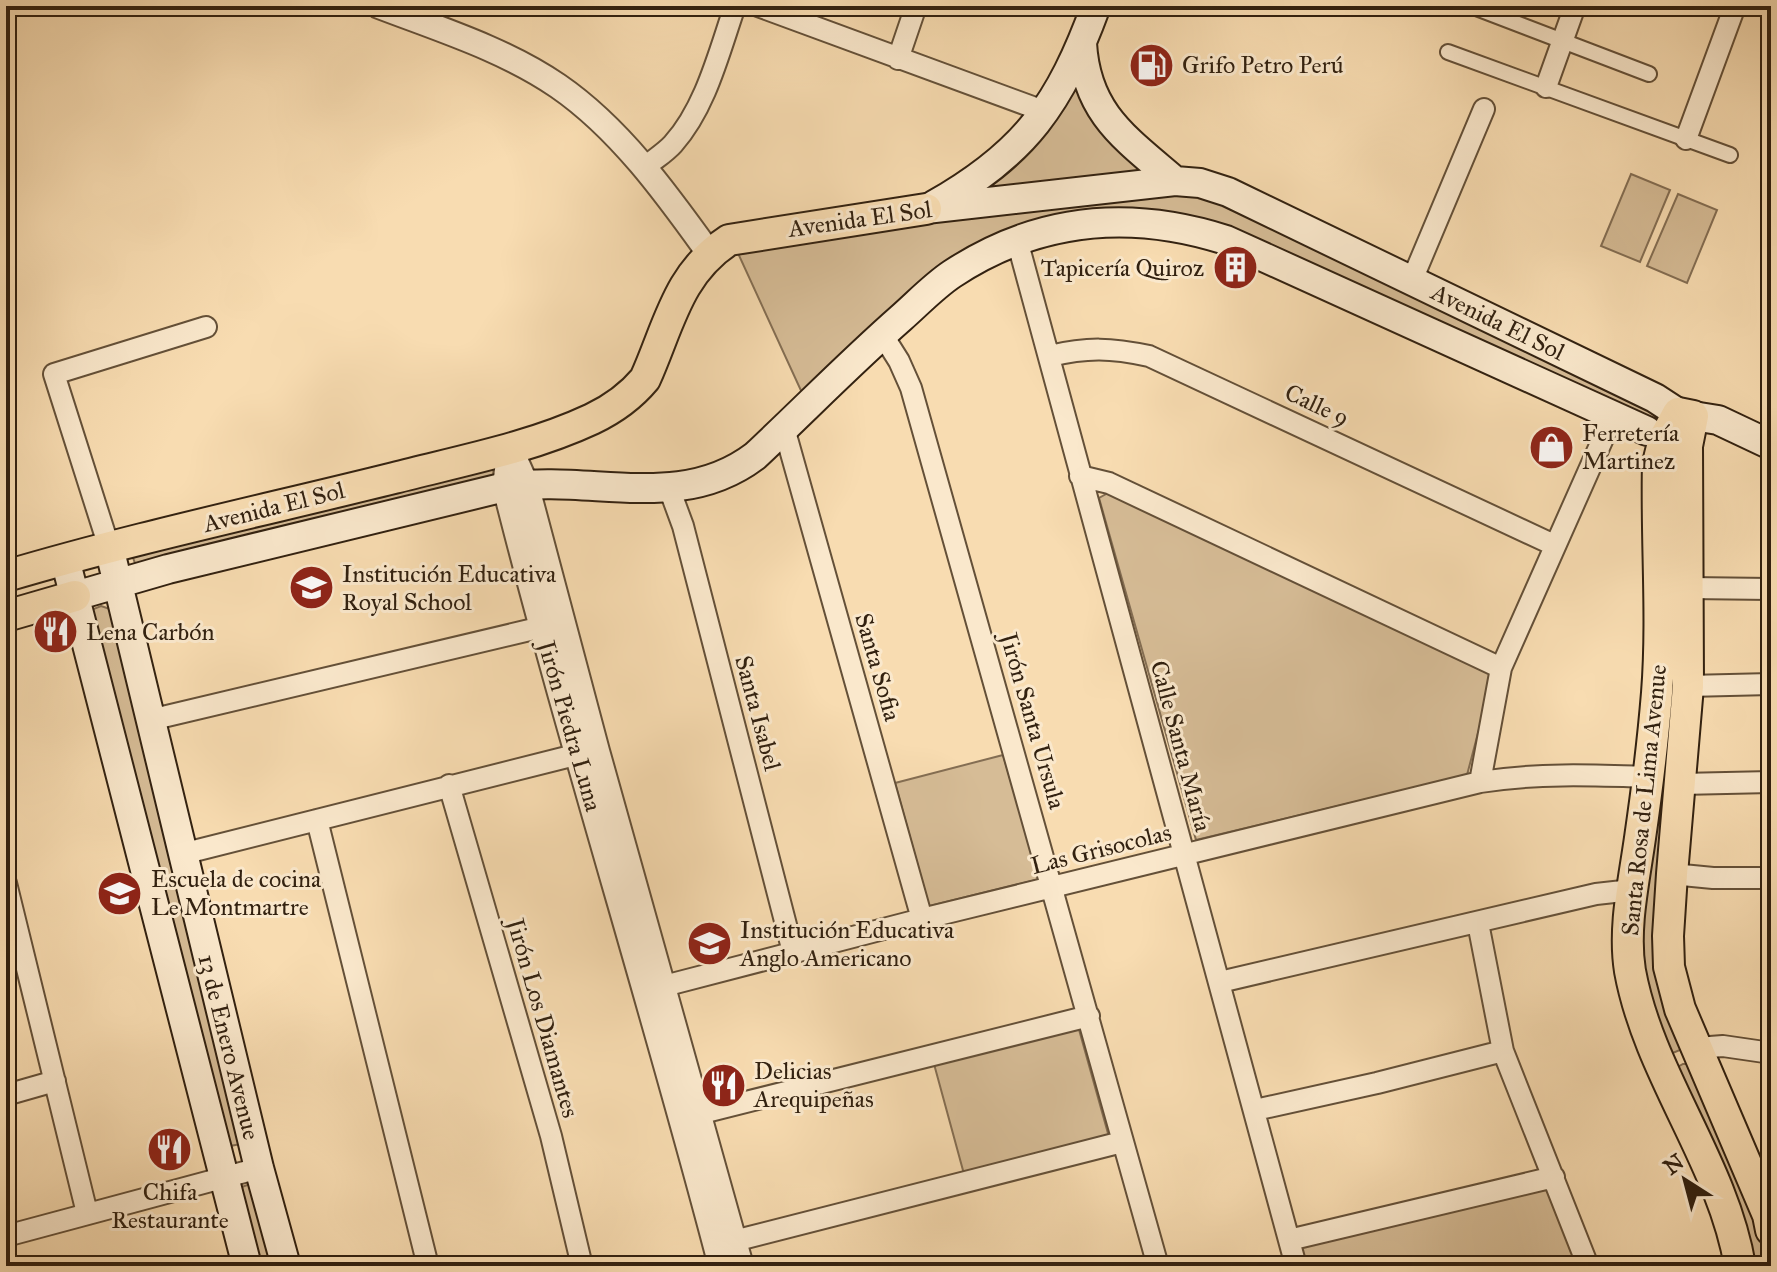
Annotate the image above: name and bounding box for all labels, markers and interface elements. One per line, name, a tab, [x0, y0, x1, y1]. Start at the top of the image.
fuel station icon: Grifo Petro Perú	[1127, 41, 1175, 89]
place label: Grifo Petro Perú	[1182, 50, 1344, 80]
street label: Avenida El Sol	[785, 194, 934, 244]
building icon: Tapicería Quiroz	[1211, 244, 1259, 292]
place label: Tapicería Quiroz	[1041, 253, 1204, 283]
street label: Avenida El Sol	[1426, 276, 1570, 367]
street label: Calle 9	[1280, 377, 1354, 433]
place label: Ferretería Martinez	[1582, 418, 1680, 476]
shop icon: Ferretería Martinez	[1527, 423, 1575, 471]
street label: Avenida El Sol	[199, 475, 348, 539]
place label: Institución Educativa Royal School	[342, 559, 557, 617]
school or university icon: Institución Educativa Royal School	[287, 564, 335, 612]
restaurant icon: Lena Carbón	[31, 608, 79, 656]
street label: Santa Sofia	[848, 610, 908, 725]
place label: Lena Carbón	[86, 617, 214, 647]
street label: Jirón Santa Ursula	[993, 627, 1073, 813]
street label: Jirón Piedra Luna	[531, 634, 609, 815]
street label: Santa Isabel	[728, 652, 788, 774]
street label: Calle Santa María	[1144, 657, 1218, 836]
street label: Santa Rosa de Lima Avenue	[1615, 663, 1673, 937]
street label: Las Grisocolas	[1028, 817, 1174, 881]
place label: Escuela de cocina Le Montmartre	[151, 864, 322, 922]
school or university icon: Escuela de cocina Le Montmartre	[96, 869, 144, 917]
street label: Jirón Los Diamantes	[499, 912, 586, 1121]
place label: Institución Educativa Anglo Americano	[739, 915, 955, 973]
school or university icon: Institución Educativa Anglo Americano	[685, 920, 733, 968]
street label: 13 de Enero Avenue	[191, 951, 267, 1143]
place label: Delicias Arequipeñas	[753, 1056, 874, 1114]
restaurant icon: Delicias Arequipeñas	[699, 1061, 747, 1109]
restaurant icon: Chifa Restaurante	[146, 1126, 194, 1174]
north arrow	[1645, 1140, 1725, 1220]
text: N	[1658, 1148, 1689, 1181]
place label: Chifa Restaurante	[111, 1177, 229, 1235]

